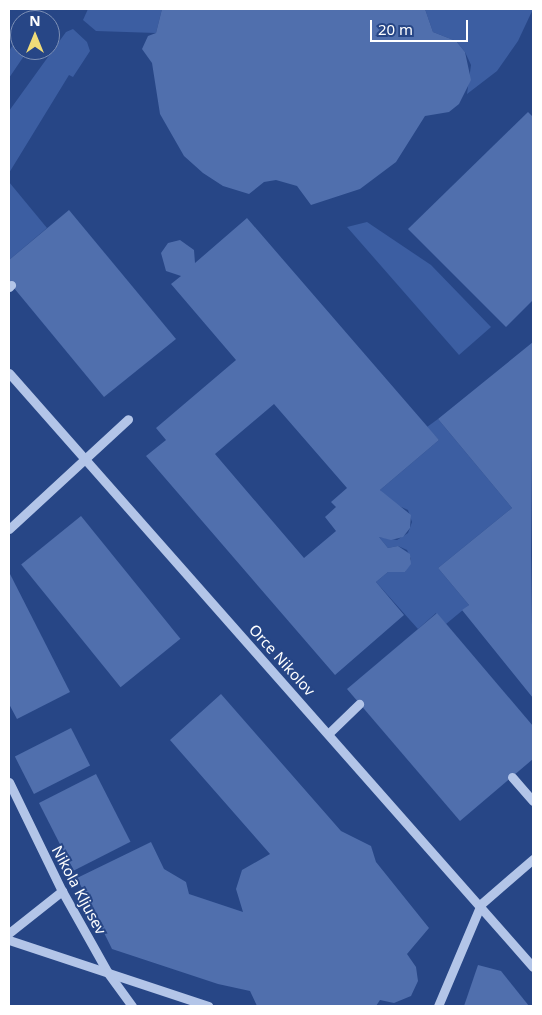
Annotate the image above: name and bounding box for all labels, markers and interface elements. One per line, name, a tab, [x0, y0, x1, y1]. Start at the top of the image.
north arrow	[10, 10, 60, 60]
scale bar	[372, 10, 470, 42]
text: N	[29, 11, 41, 30]
text: 20 m	[378, 19, 413, 39]
street label: Orce Nikolov	[245, 621, 319, 699]
street label: Nikola Kljusev	[48, 843, 110, 937]

